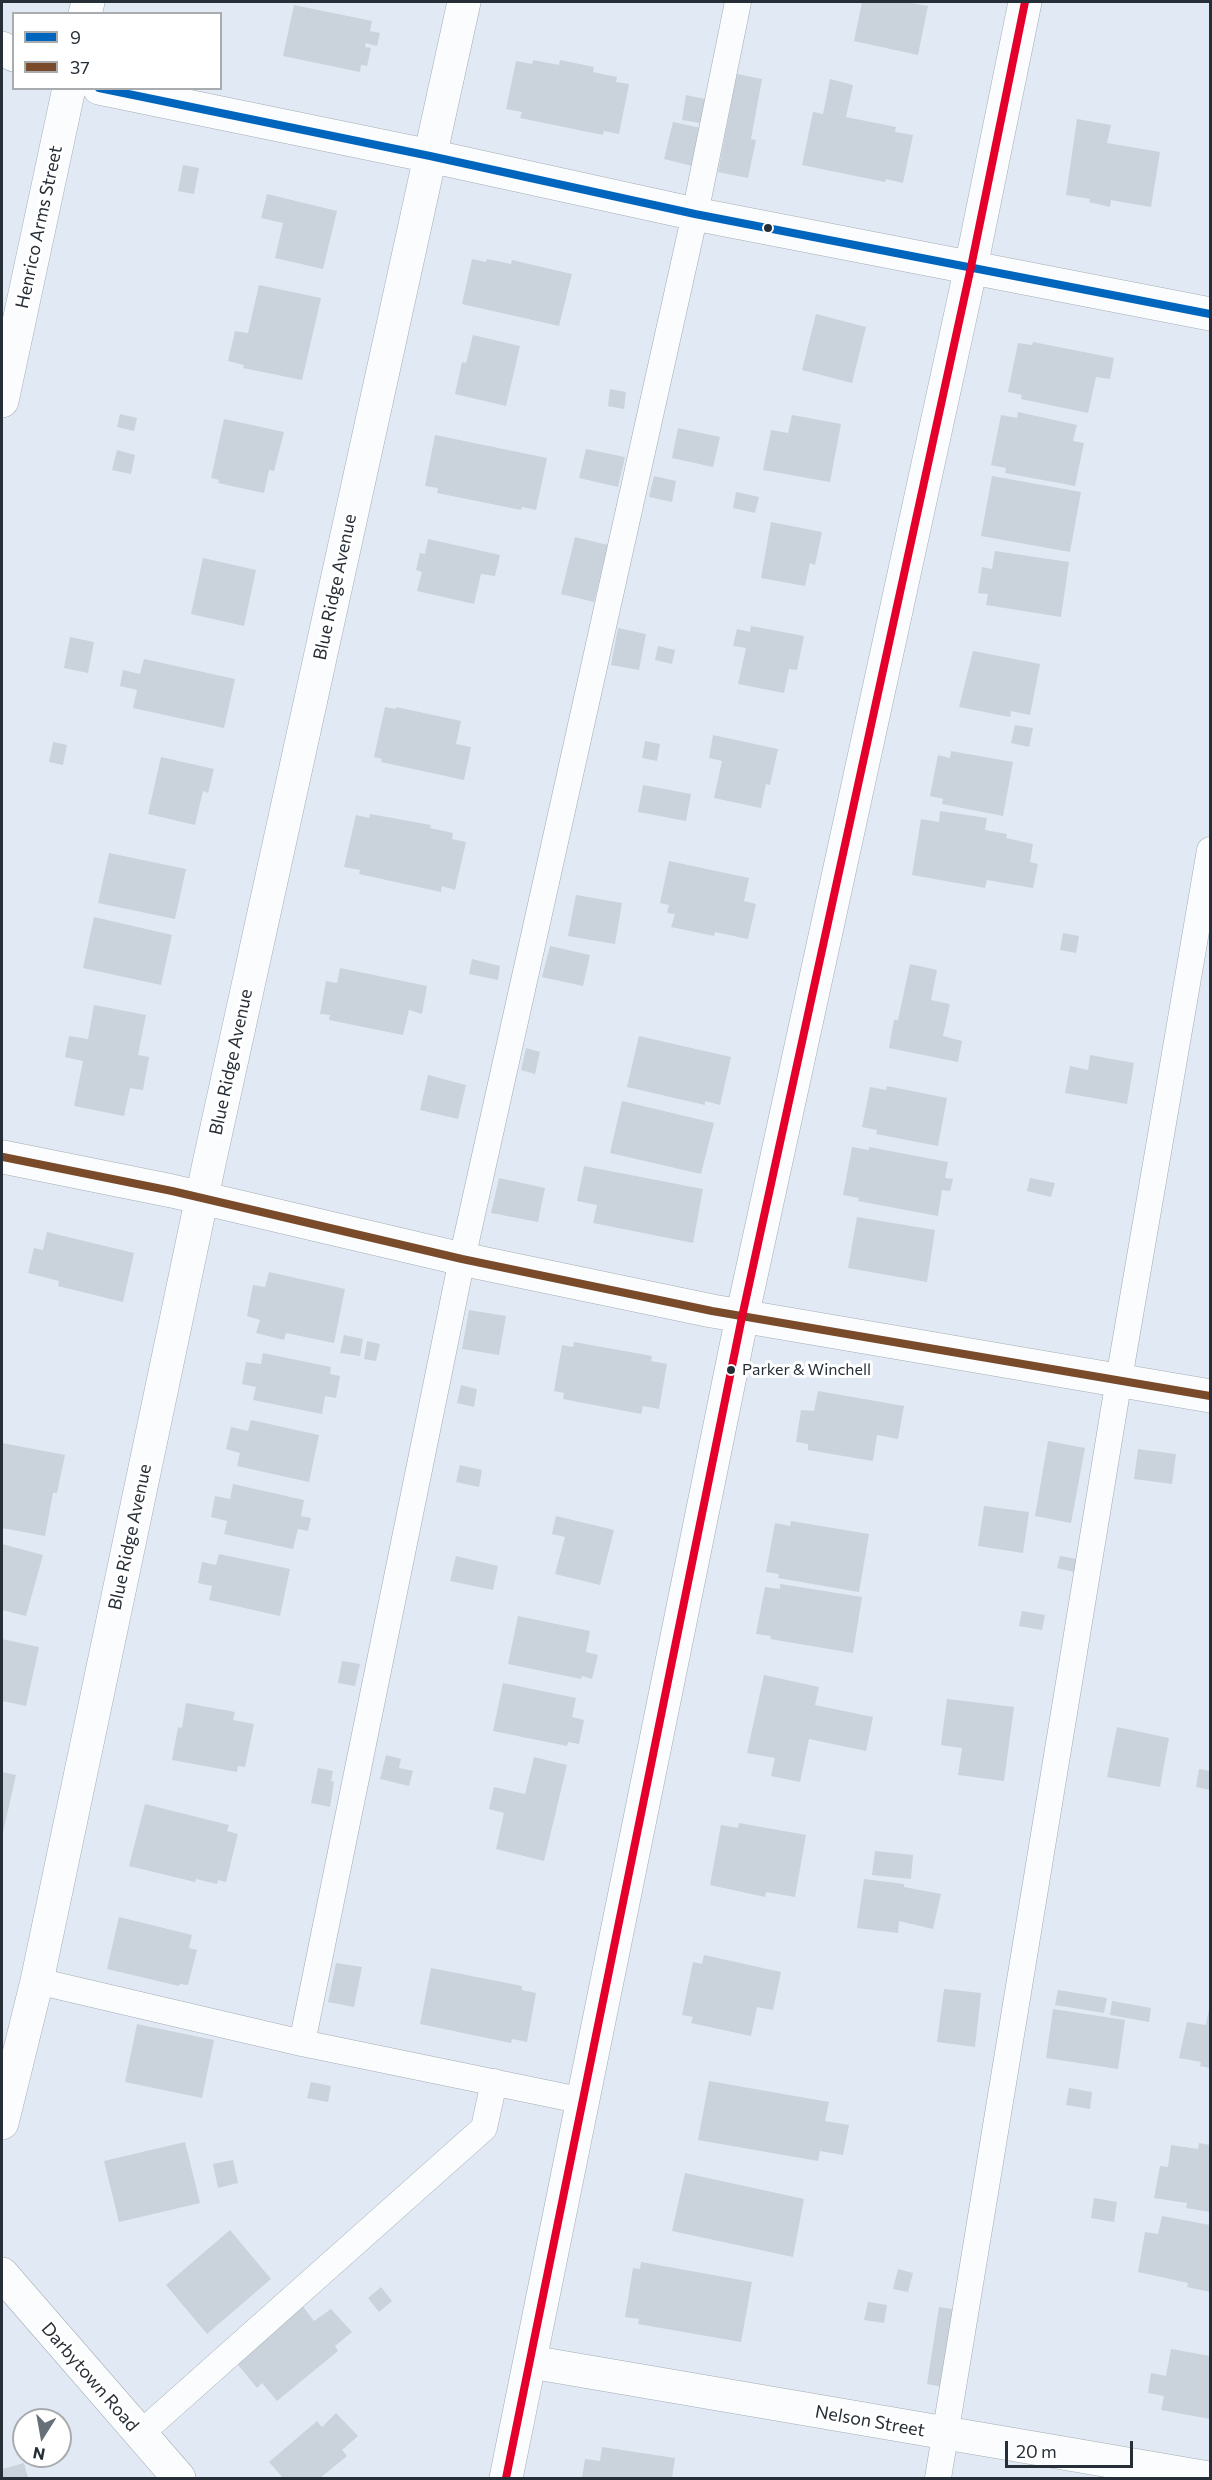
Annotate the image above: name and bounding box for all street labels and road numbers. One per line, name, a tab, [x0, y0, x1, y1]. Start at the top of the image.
street label: Henrico Arms Street	[11, 144, 67, 310]
street label: Blue Ridge Avenue	[309, 512, 361, 662]
street label: Blue Ridge Avenue	[205, 987, 257, 1137]
street label: Blue Ridge Avenue	[104, 1462, 156, 1612]
street label: Darbytown Road	[37, 2318, 143, 2436]
street label: Nelson Street	[813, 2401, 927, 2441]

